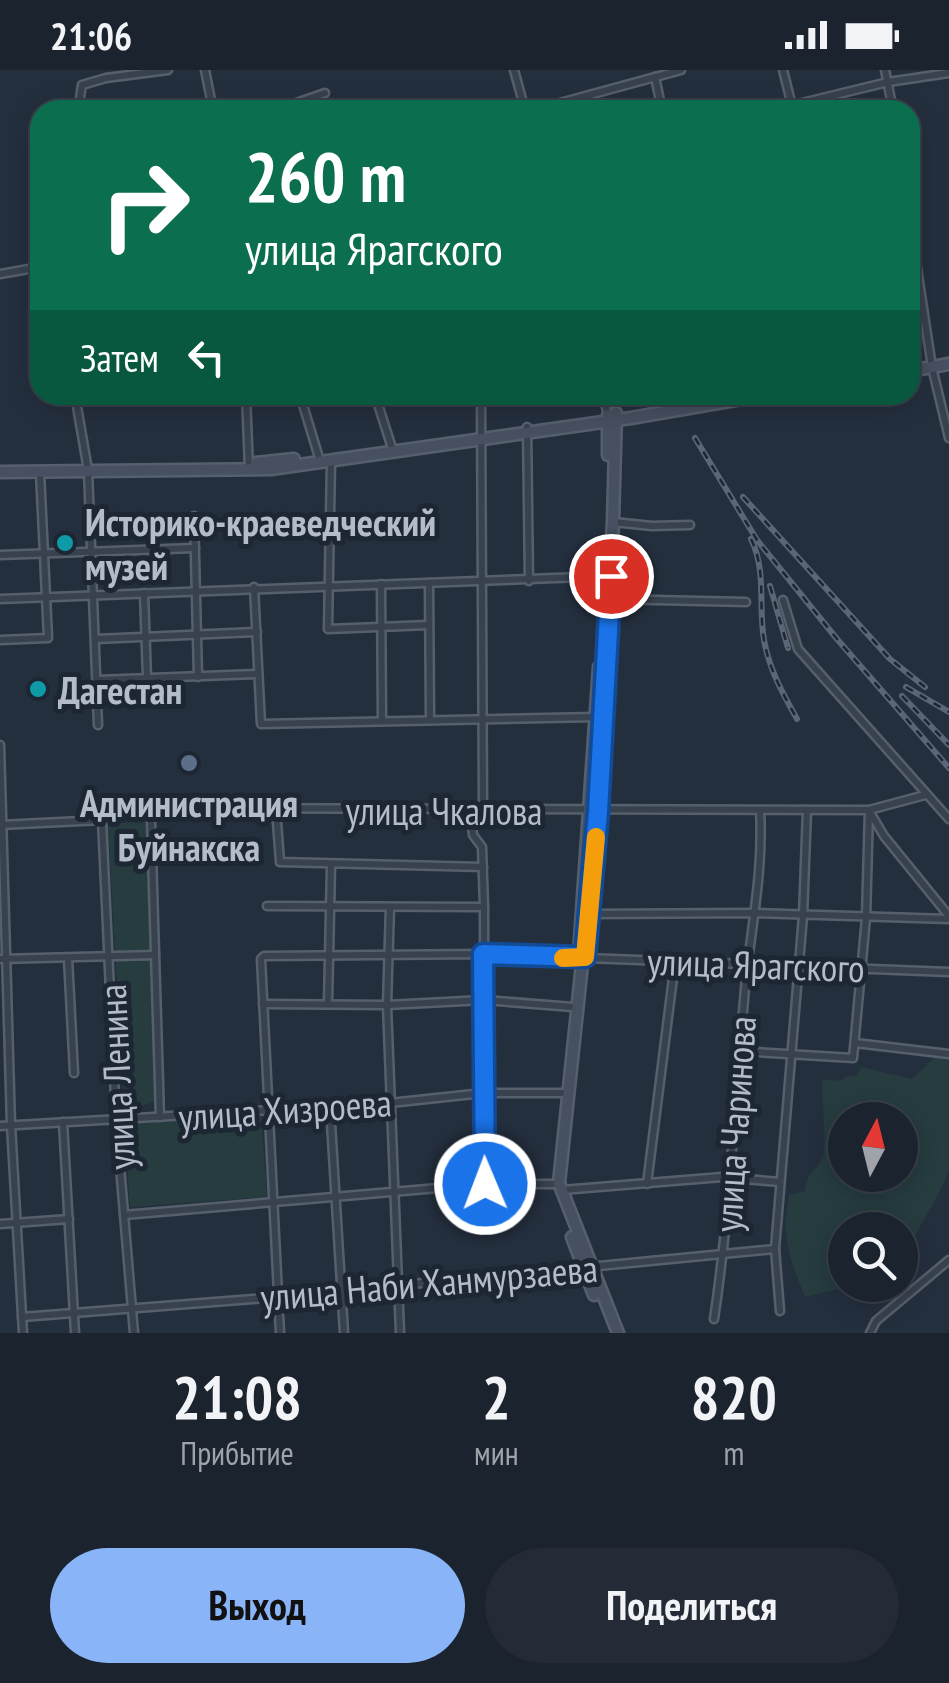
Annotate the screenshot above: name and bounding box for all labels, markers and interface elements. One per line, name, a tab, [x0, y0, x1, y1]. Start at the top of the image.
text: 21:06	[50, 11, 132, 60]
text: 260 m	[245, 131, 406, 221]
icon: right	[80, 140, 210, 270]
text: улица Ярагского	[245, 219, 503, 277]
icon: left	[179, 330, 234, 385]
text: Затем	[80, 333, 159, 382]
place label: Историко-краеведческий музей	[85, 497, 436, 590]
marker: Историко-краеведческий музей	[54, 532, 76, 554]
pin	[569, 534, 654, 619]
icon: arrive	[584, 549, 639, 604]
place label: Дагестан	[58, 665, 182, 714]
marker: Дагестан	[27, 678, 49, 700]
marker: Администрация Буйнакска	[178, 752, 200, 774]
place label: Администрация Буйнакска	[79, 778, 298, 871]
street label: улица Чкалова	[346, 786, 542, 835]
street label: улица Ярагского	[646, 936, 866, 992]
street label: улица Ленина	[87, 983, 145, 1171]
street label: улица Чаринова	[702, 1014, 766, 1234]
street label: улица Хизроева	[177, 1077, 393, 1141]
north arrow	[828, 1102, 918, 1192]
map controls	[828, 1102, 918, 1302]
position arrow	[433, 1132, 537, 1236]
button: search	[828, 1212, 918, 1302]
street label: улица Наби Ханмурзаева	[258, 1243, 600, 1321]
text: 21:08	[172, 1358, 302, 1436]
text: 2	[482, 1358, 511, 1436]
text: 820	[691, 1358, 777, 1436]
text: Прибытие	[180, 1432, 294, 1474]
text: мин	[474, 1432, 519, 1474]
text: m	[723, 1432, 744, 1474]
button: Выход	[50, 1548, 465, 1663]
button: Поделиться	[485, 1548, 899, 1663]

